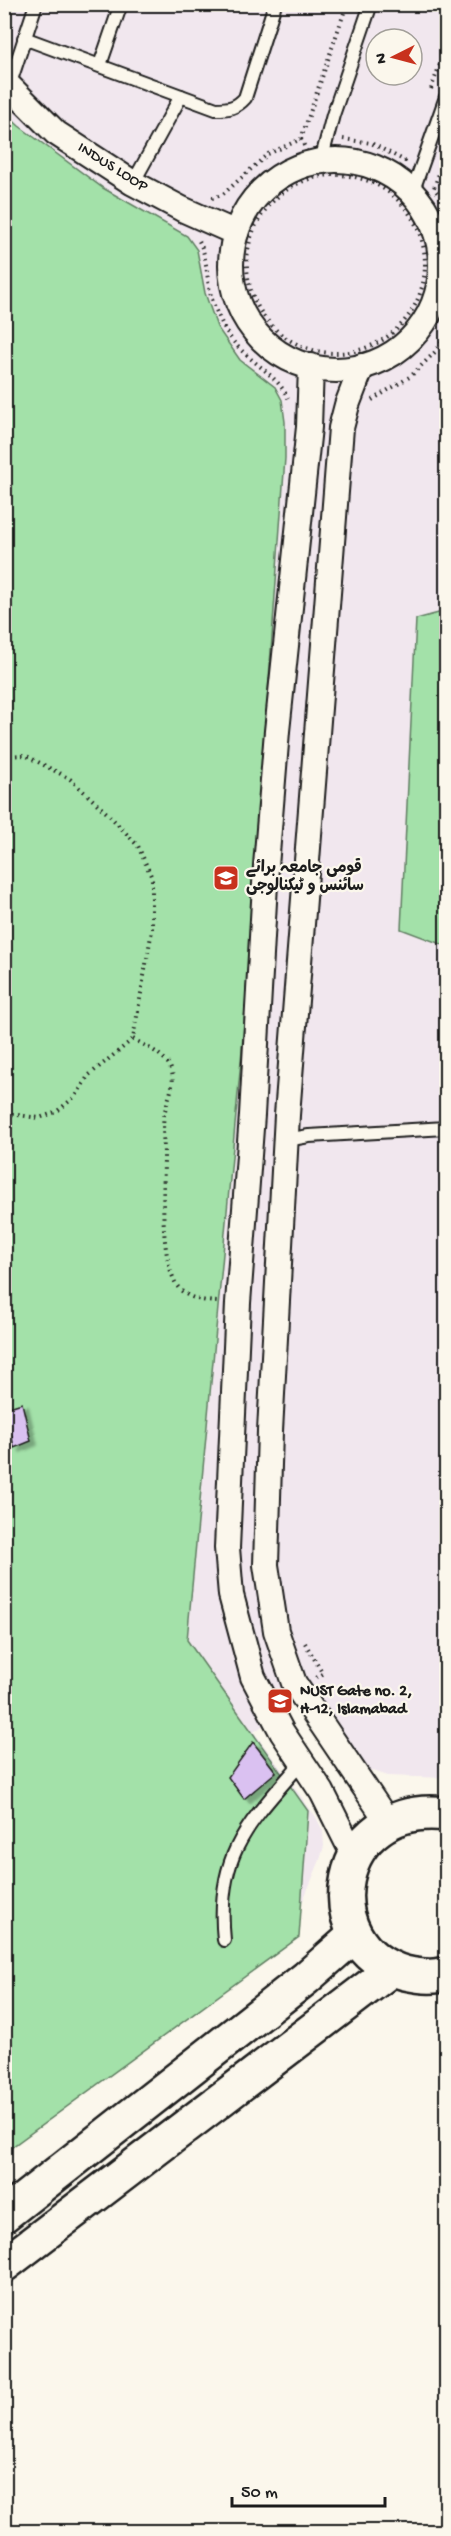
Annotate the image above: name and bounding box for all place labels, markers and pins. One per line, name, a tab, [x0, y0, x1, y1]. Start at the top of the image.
place label: قومی جامعہ برائے سائنس و ٹیکنالوجی	[246, 858, 364, 897]
school or university icon: قومی جامعہ برائے سائنس و ٹیکنالوجی	[211, 863, 241, 893]
place label: NUST Gate no. 2, H-12, Islamabad	[300, 1683, 412, 1720]
school or university icon: NUST Gate no. 2, H-12, Islamabad	[265, 1686, 295, 1716]

